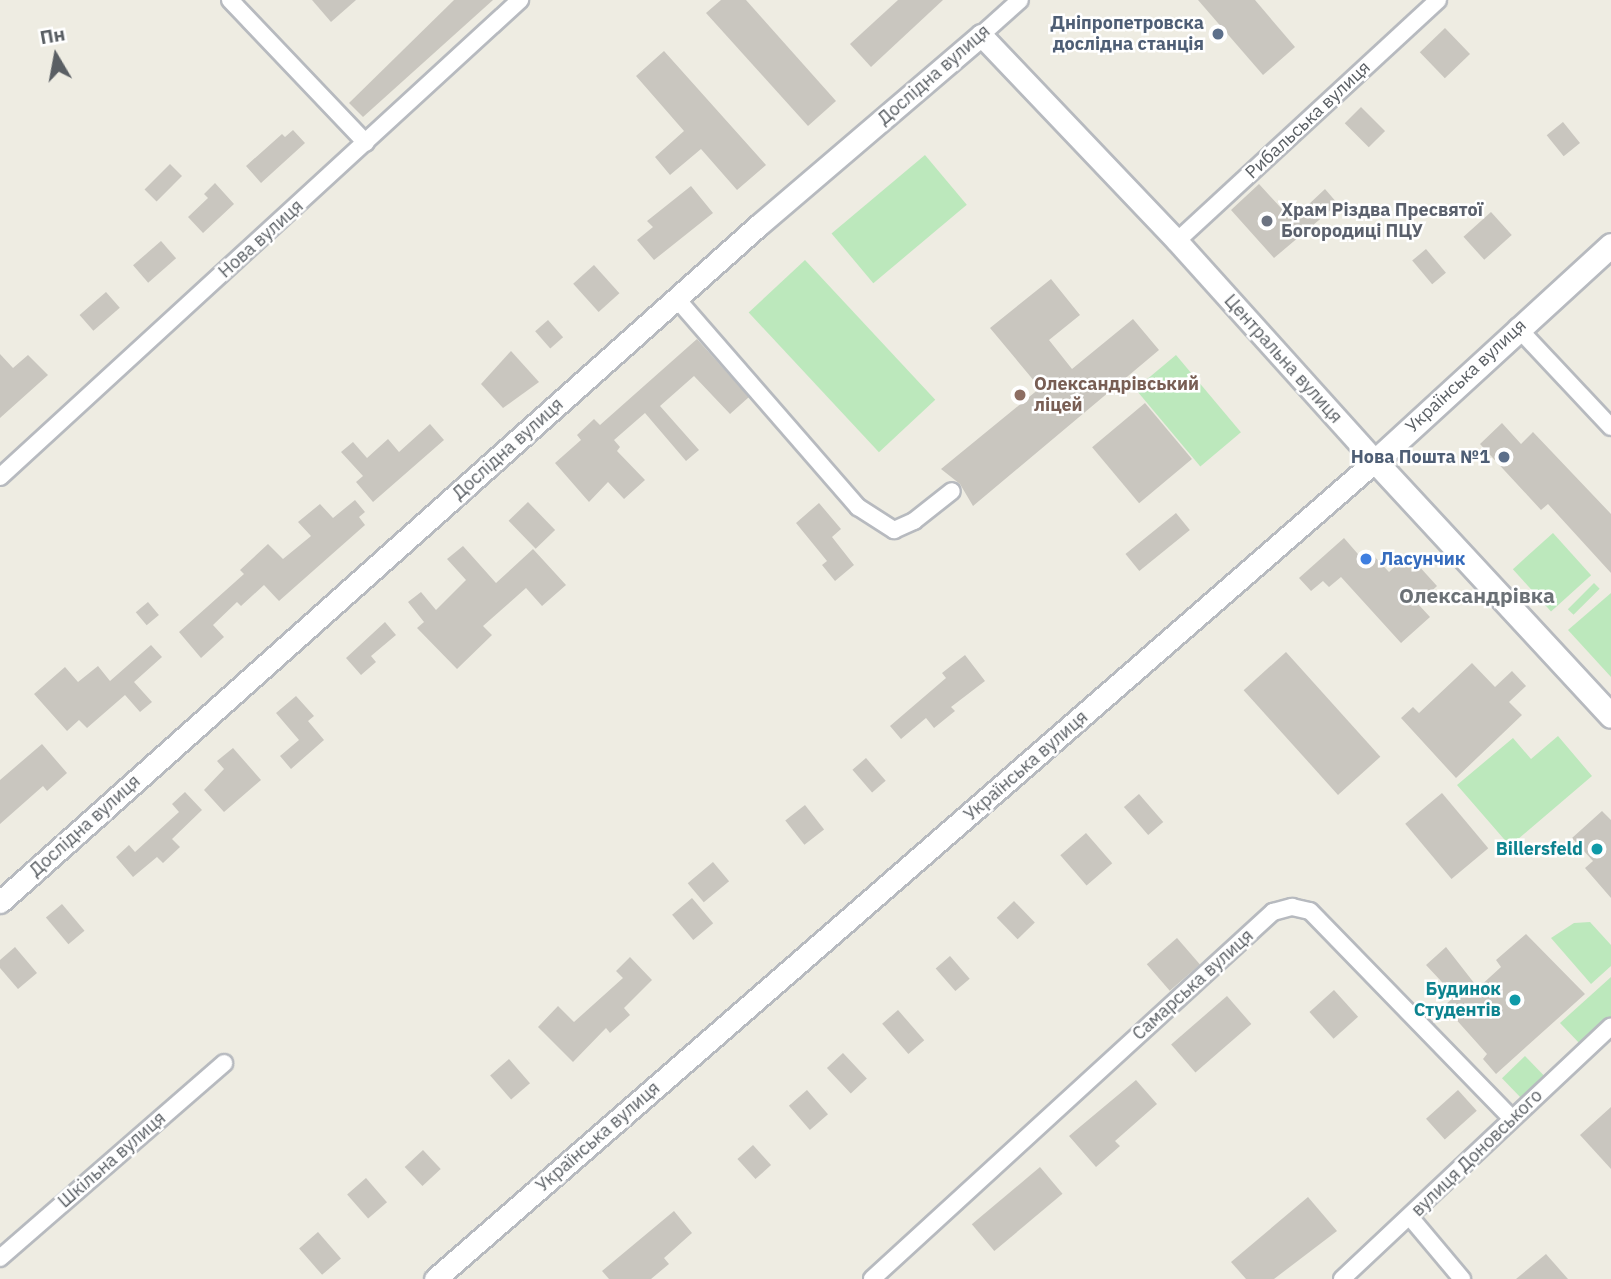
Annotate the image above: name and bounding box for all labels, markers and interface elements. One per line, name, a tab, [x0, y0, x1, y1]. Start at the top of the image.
place label: Дніпропетровска дослідна станція	[1050, 13, 1204, 56]
street label: Дослідна вулиця	[873, 20, 995, 130]
north arrow	[21, 21, 91, 91]
text: Пн	[38, 21, 67, 49]
marker: Дніпропетровска дослідна станція	[1210, 26, 1226, 42]
street label: Рибальська вулиця	[1241, 57, 1375, 183]
street label: Нова вулиця	[214, 195, 308, 283]
place label: Храм Різдва Пресвятої Богородиці ПЦУ	[1281, 200, 1483, 242]
marker: Храм Різдва Пресвятої Богородиці ПЦУ	[1259, 213, 1275, 229]
street label: Центральна вулиця	[1219, 290, 1347, 428]
street label: Українська вулиця	[1401, 315, 1531, 437]
place label: Олександрівський ліцей	[1034, 374, 1199, 416]
marker: Олександрівський ліцей	[1012, 387, 1028, 403]
street label: Дослідна вулиця	[448, 394, 568, 504]
place label: Нова Пошта №1	[1351, 446, 1490, 468]
marker: Нова Пошта №1	[1496, 449, 1512, 465]
place label: Ласунчик	[1380, 548, 1465, 570]
marker: Ласунчик	[1358, 551, 1374, 567]
district label: Олександрівка	[1399, 582, 1555, 608]
street label: Українська вулиця	[960, 706, 1092, 826]
street label: Дослідна вулиця	[25, 771, 145, 881]
place label: Billersfeld	[1496, 838, 1583, 860]
marker: Billersfeld	[1589, 841, 1605, 857]
street label: Самарська вулиця	[1128, 925, 1258, 1045]
place label: Будинок Студентів	[1414, 979, 1501, 1021]
marker: Будинок Студентів	[1507, 992, 1523, 1008]
street label: Українська вулиця	[532, 1077, 664, 1197]
street label: вулиця Доновського	[1407, 1085, 1547, 1221]
street label: Шкільна вулиця	[54, 1107, 170, 1213]

